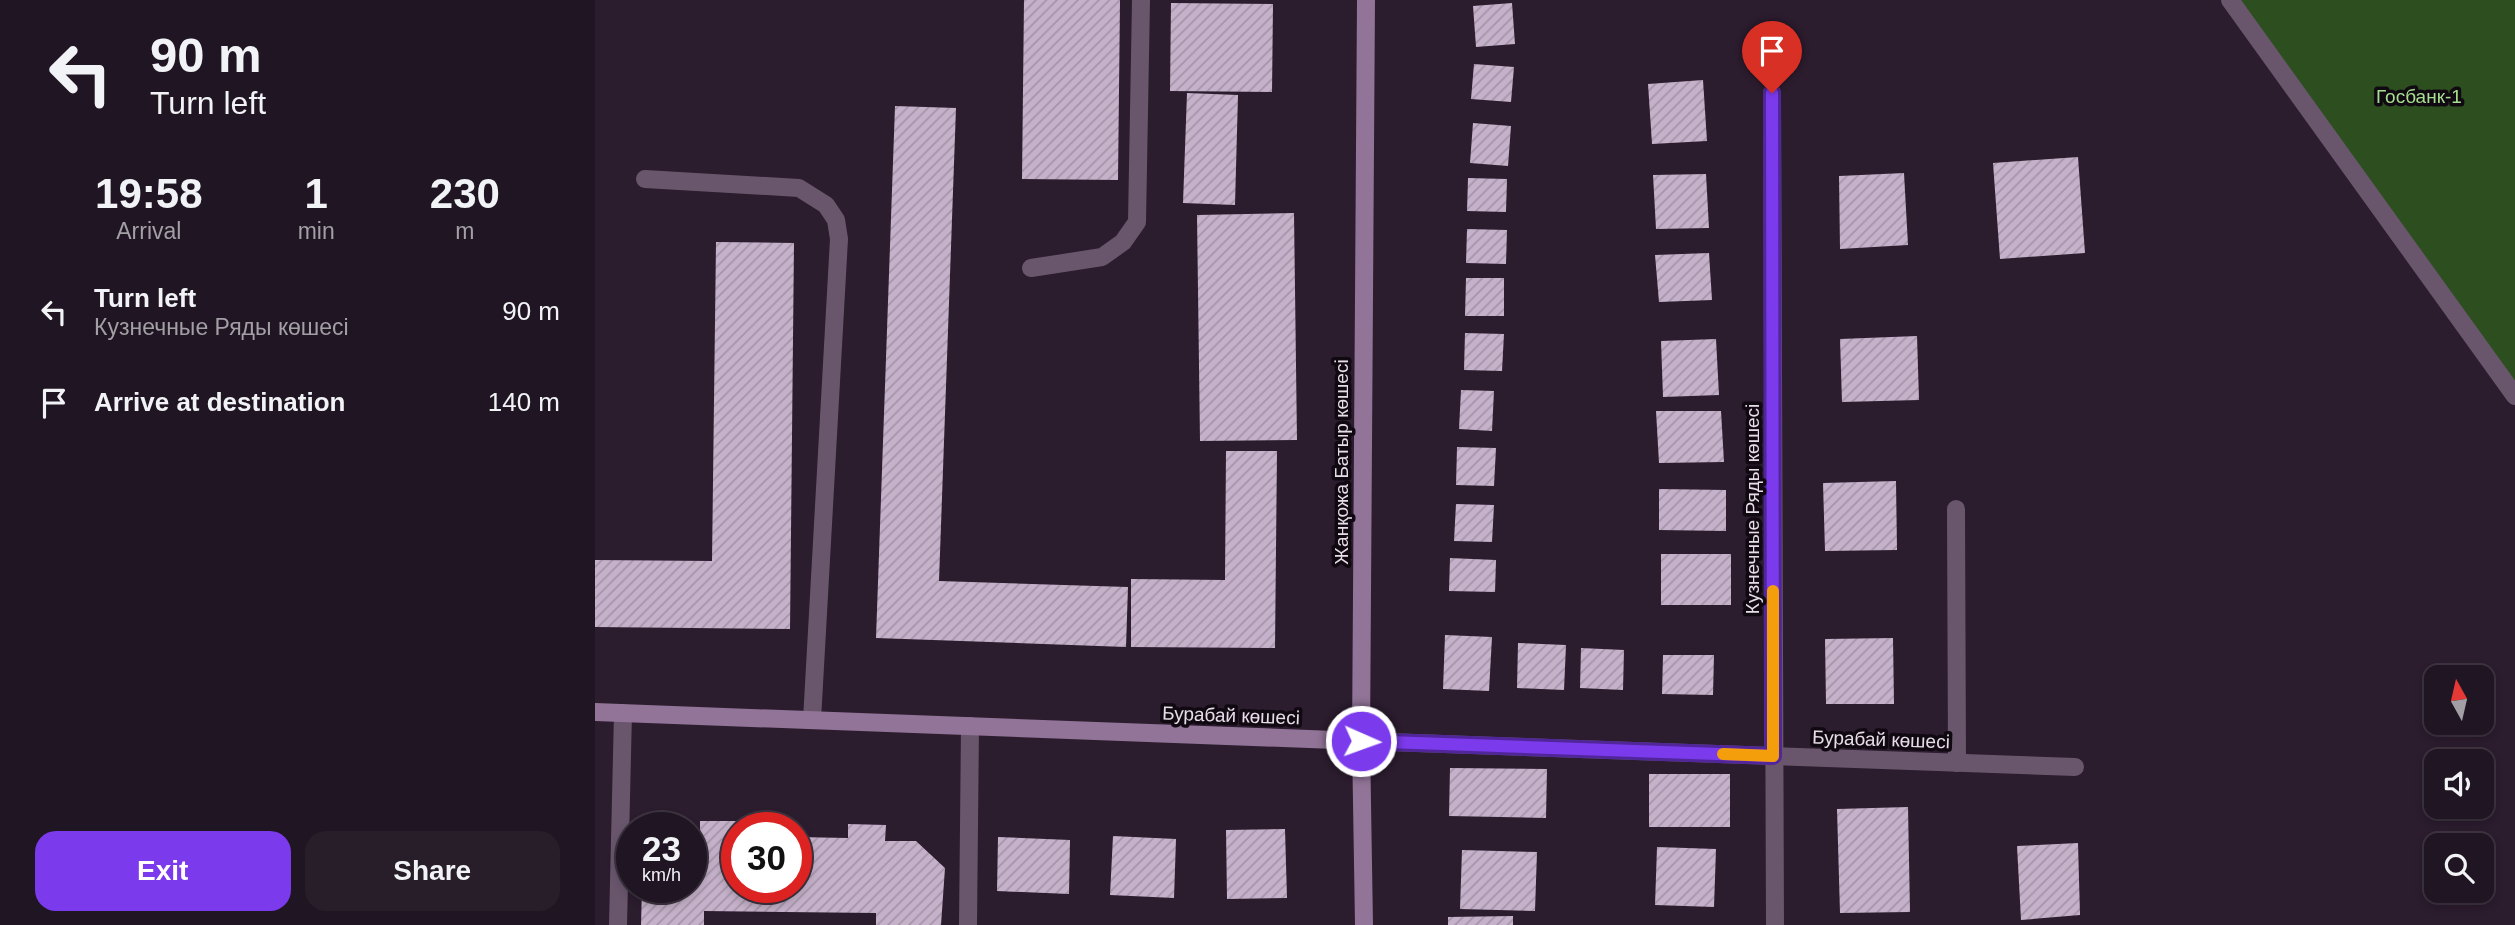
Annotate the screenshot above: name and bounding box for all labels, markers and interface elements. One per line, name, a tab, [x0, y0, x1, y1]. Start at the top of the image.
pin	[1742, 21, 1802, 93]
icon: left	[35, 28, 126, 119]
text: 90 m	[150, 28, 262, 82]
icon: arrive	[1753, 32, 1791, 70]
text: Turn left	[150, 85, 266, 121]
park label: Госбанк-1	[2376, 86, 2462, 107]
text: 19:58	[95, 170, 203, 217]
text: 1	[304, 170, 328, 217]
text: 230	[430, 170, 500, 217]
text: Arrival	[116, 218, 181, 244]
text: min	[298, 218, 335, 244]
text: m	[455, 218, 474, 244]
text: Turn left	[94, 283, 196, 313]
icon: left	[35, 293, 73, 331]
text: 90 m	[502, 296, 560, 326]
text: Кузнечные Ряды көшесі	[94, 314, 349, 340]
street label: Жанқожа Батыр көшесі	[1331, 359, 1352, 565]
icon: arrive	[35, 384, 73, 422]
text: Arrive at destination	[94, 387, 345, 417]
text: 140 m	[488, 387, 560, 417]
street label: Кузнечные Ряды көшесі	[1742, 404, 1763, 614]
north arrow	[2424, 665, 2494, 735]
map controls	[2424, 665, 2494, 903]
street label: Бурабай көшесі	[1162, 703, 1300, 728]
position arrow	[1324, 704, 1398, 778]
street label: Бурабай көшесі	[1812, 727, 1950, 752]
button: sound	[2424, 749, 2494, 819]
speed limit sign: 30	[721, 812, 812, 903]
text: 23	[642, 829, 681, 868]
button: Exit	[35, 831, 291, 911]
button: Share	[305, 831, 560, 911]
button: search	[2424, 833, 2494, 903]
text: km/h	[642, 865, 681, 885]

